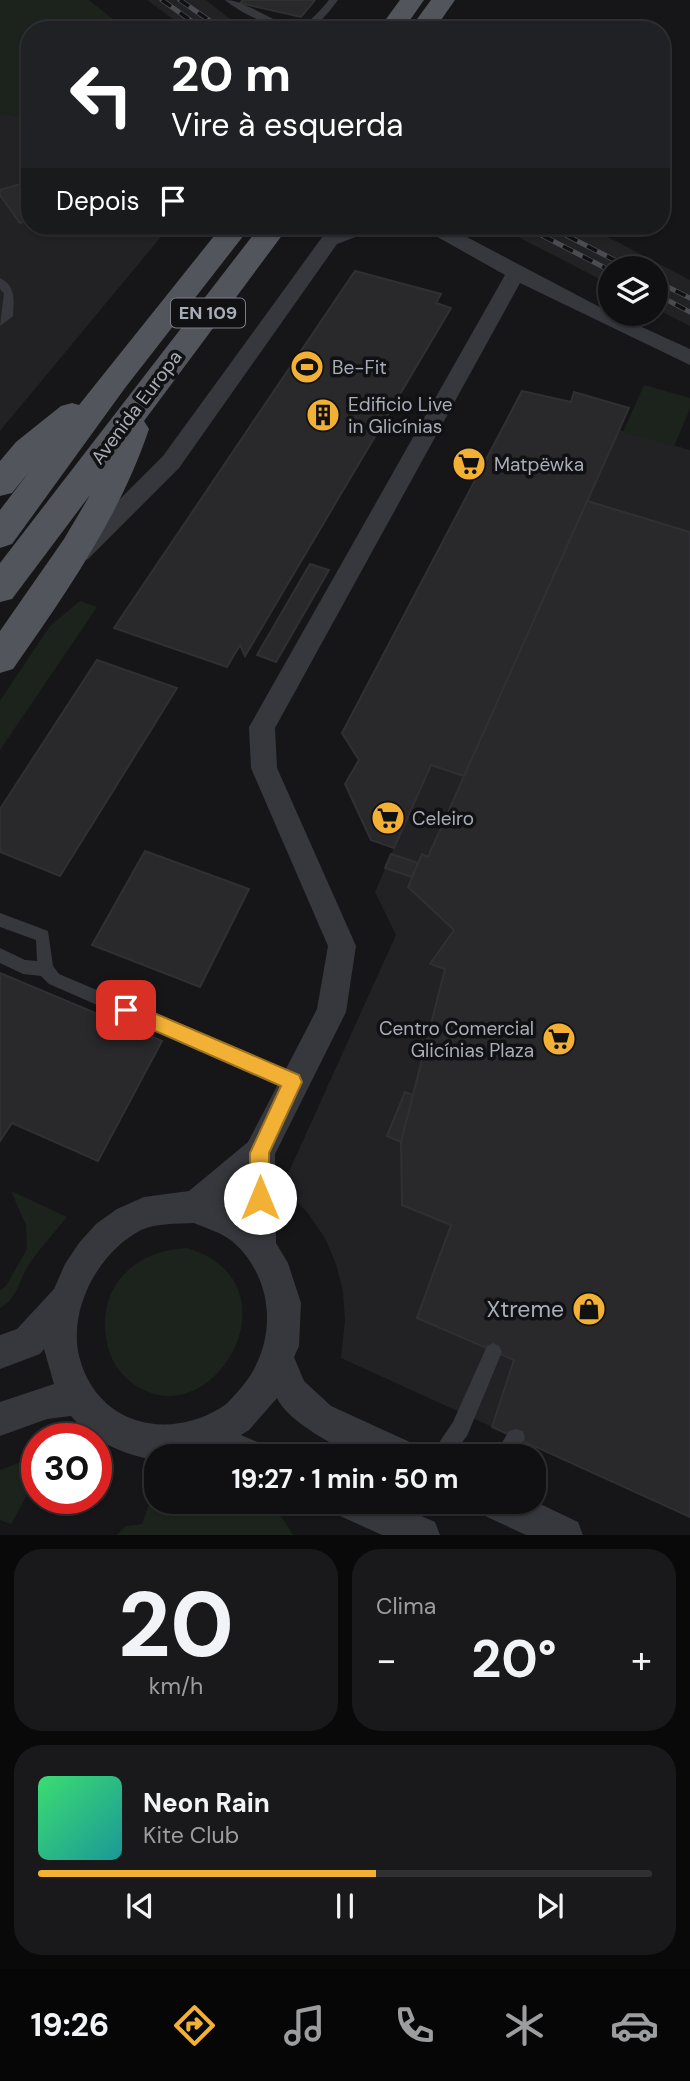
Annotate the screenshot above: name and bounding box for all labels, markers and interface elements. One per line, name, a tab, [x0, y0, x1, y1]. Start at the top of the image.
text: 20 m	[171, 42, 291, 106]
icon: left	[56, 49, 147, 140]
text: Vire à esquerda	[171, 104, 403, 146]
icon: arrive	[154, 182, 192, 220]
text: Depois	[56, 184, 140, 218]
map controls	[598, 256, 668, 326]
button: layers	[598, 256, 668, 326]
road number: EN 109	[171, 298, 245, 328]
street label: Avenida Europa	[85, 345, 187, 469]
sports icon: Be-Fit	[288, 348, 326, 386]
place label: Be-Fit	[332, 355, 387, 380]
place label: Edificio Live in Glicínias	[348, 392, 453, 439]
building icon: Edificio Live in Glicínias	[304, 396, 342, 434]
supermarket icon: Matpëwka	[450, 445, 488, 483]
place label: Matpëwka	[494, 452, 584, 477]
supermarket icon: Celeiro	[369, 799, 407, 837]
place label: Celeiro	[412, 806, 474, 831]
pin	[96, 980, 156, 1040]
icon: arrive	[107, 991, 145, 1029]
place label: Centro Comercial Glicínias Plaza	[379, 1016, 534, 1063]
supermarket icon: Centro Comercial Glicínias Plaza	[540, 1020, 578, 1058]
position arrow	[223, 1161, 297, 1235]
shop icon: Xtreme	[570, 1290, 608, 1328]
place label: Xtreme	[486, 1294, 564, 1324]
speed limit sign: 30	[21, 1423, 112, 1514]
text: 19:27 · 1 min · 50 m	[231, 1462, 459, 1496]
text: 20	[118, 1566, 234, 1684]
text: Clima	[376, 1591, 436, 1621]
text: 20°	[471, 1625, 557, 1693]
text: −	[376, 1635, 397, 1685]
text: +	[631, 1635, 652, 1685]
text: km/h	[149, 1671, 203, 1701]
text: Neon Rain	[143, 1786, 270, 1820]
text: Kite Club	[143, 1820, 239, 1850]
icon: previous	[121, 1887, 159, 1925]
icon: pause	[326, 1887, 364, 1925]
icon: next	[531, 1887, 569, 1925]
icon: directions	[170, 2001, 219, 2050]
icon: music	[280, 2001, 329, 2050]
icon: phone	[390, 2001, 439, 2050]
icon: climate	[500, 2001, 549, 2050]
icon: car	[610, 2001, 659, 2050]
text: 19:26	[31, 2004, 109, 2046]

